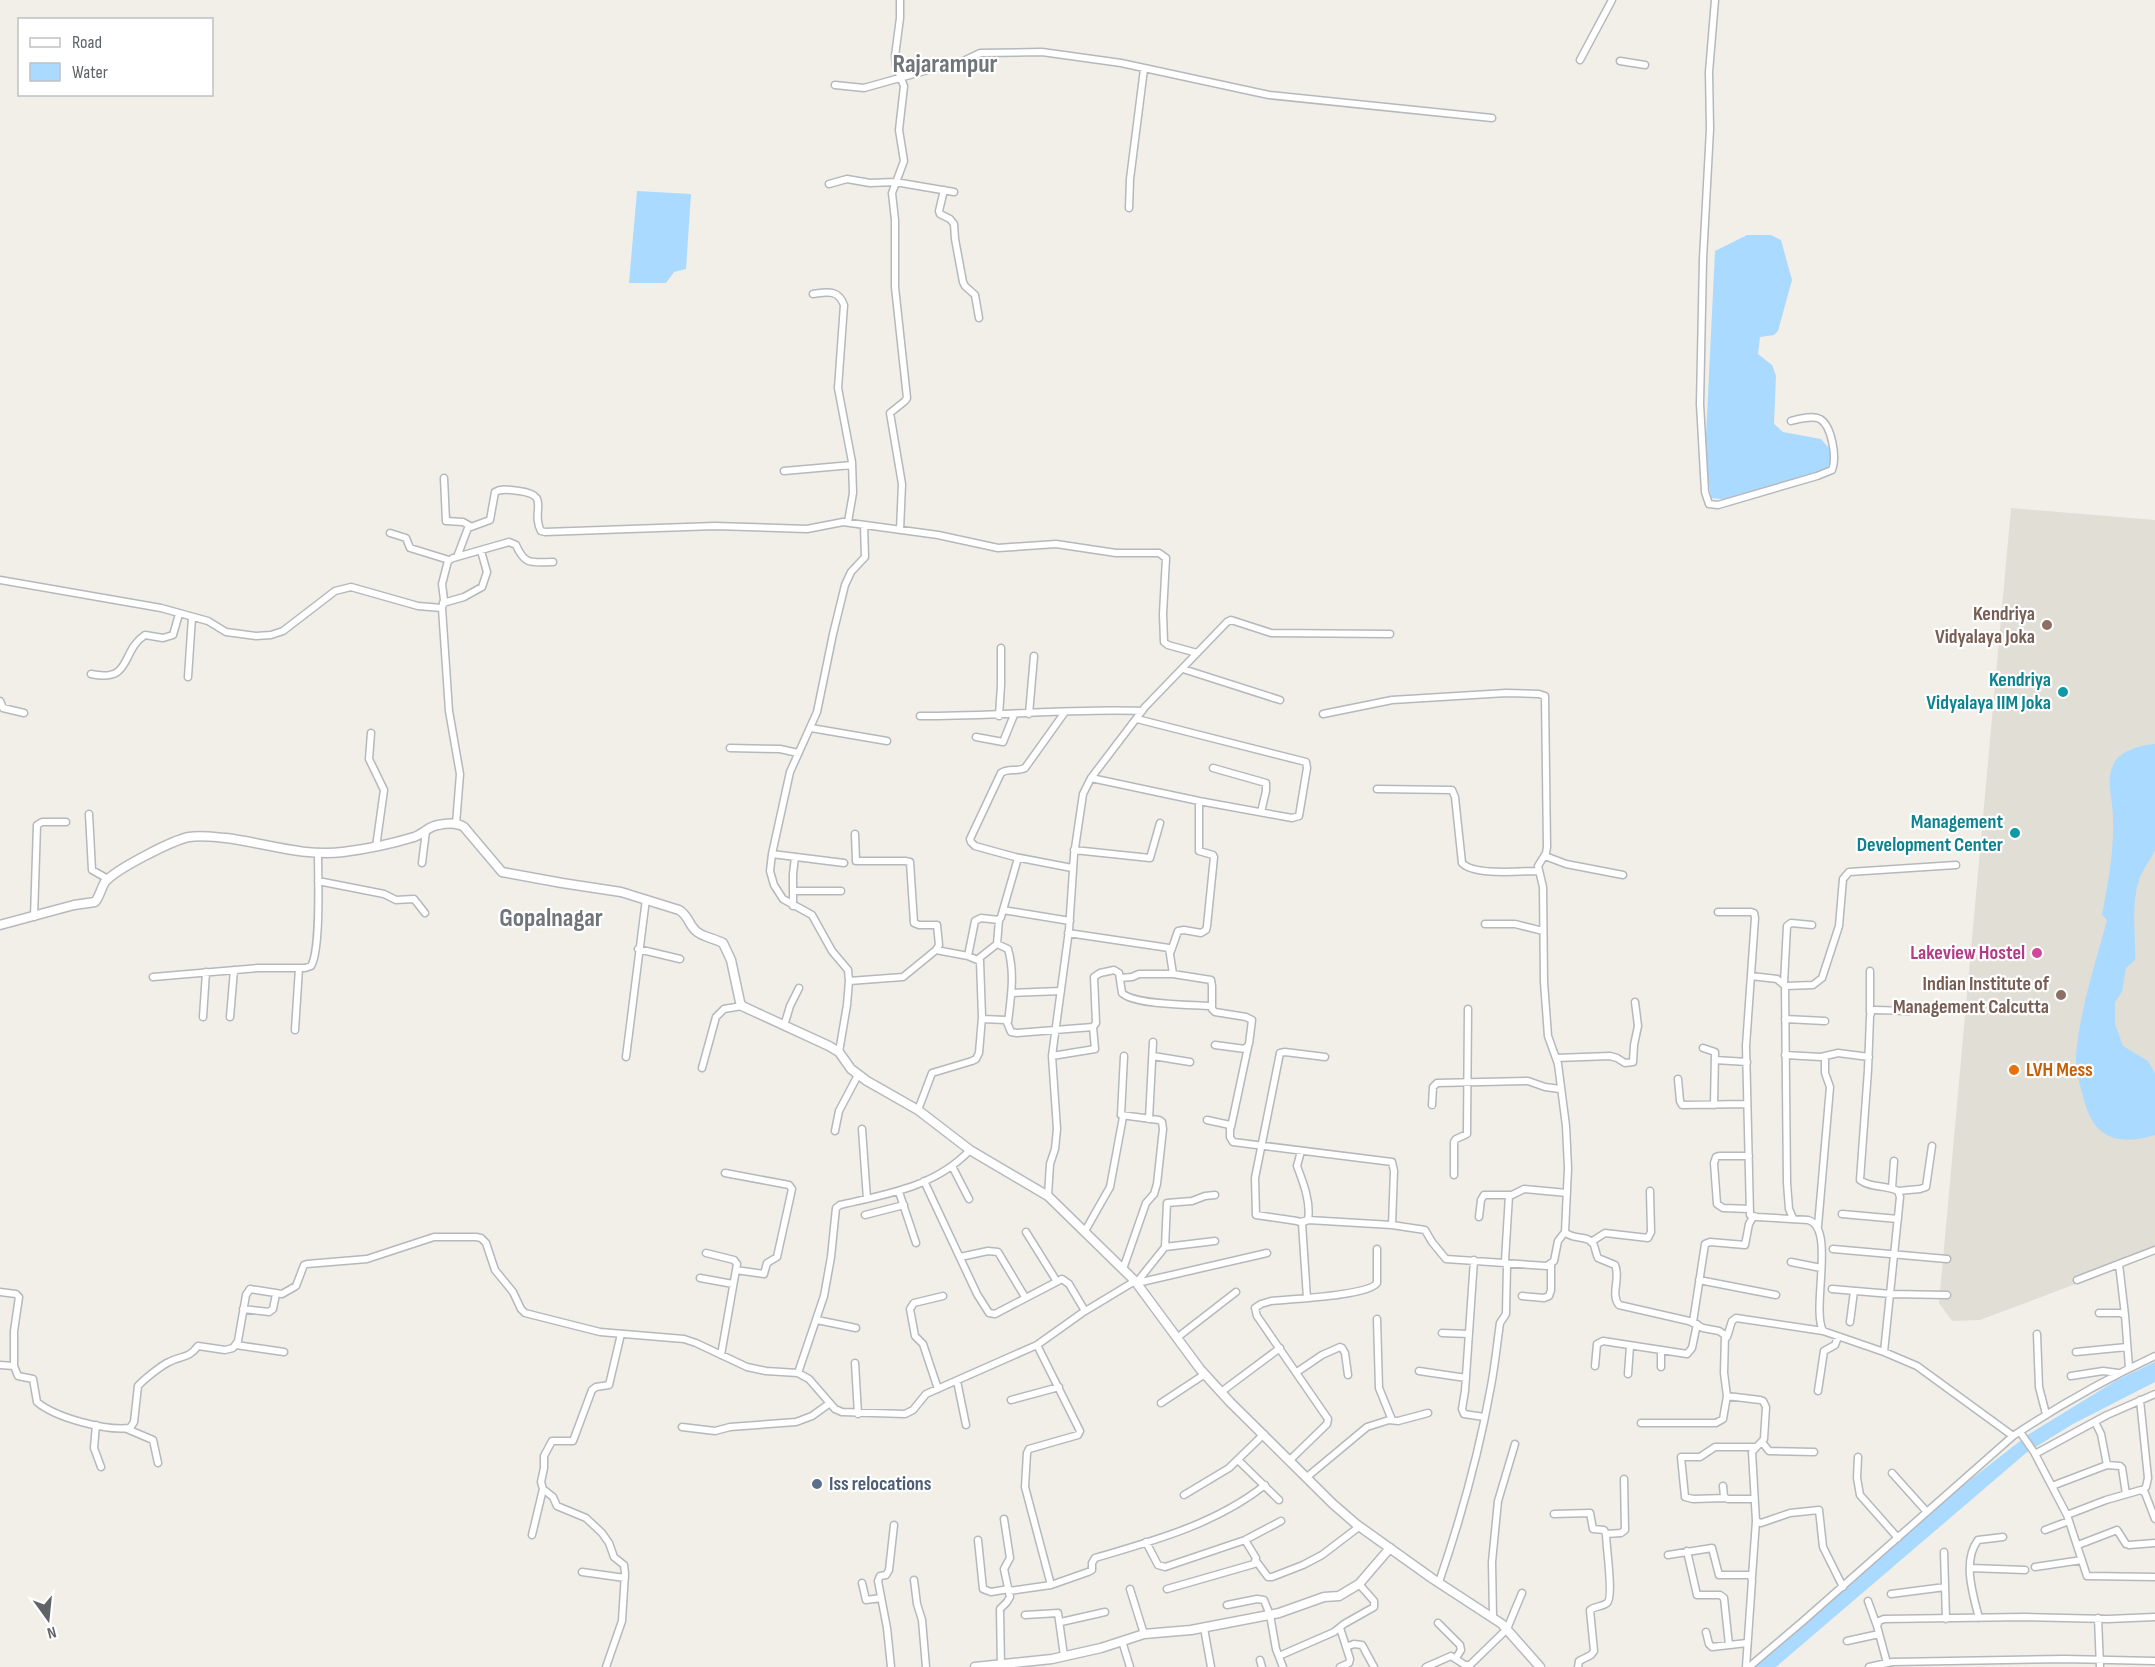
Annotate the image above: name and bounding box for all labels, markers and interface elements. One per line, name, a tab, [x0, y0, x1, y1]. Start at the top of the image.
legend	[18, 18, 213, 96]
text: Road	[72, 32, 102, 53]
district label: Rajarampur	[892, 49, 998, 80]
text: Water	[72, 62, 108, 83]
place label: Kendriya Vidyalaya Joka	[1935, 602, 2035, 649]
marker: Kendriya Vidyalaya Joka	[2040, 618, 2054, 632]
place label: Kendriya Vidyalaya IIM Joka	[1926, 668, 2051, 715]
marker: Kendriya Vidyalaya IIM Joka	[2056, 685, 2070, 699]
place label: Management Development Center	[1857, 810, 2003, 857]
marker: Management Development Center	[2008, 826, 2022, 840]
district label: Gopalnagar	[499, 903, 603, 934]
place label: Lakeview Hostel	[1910, 941, 2025, 965]
marker: Lakeview Hostel	[2030, 946, 2044, 960]
place label: Indian Institute of Management Calcutta	[1893, 972, 2050, 1019]
marker: Indian Institute of Management Calcutta	[2054, 988, 2068, 1002]
place label: LVH Mess	[2026, 1058, 2093, 1082]
marker: LVH Mess	[2007, 1063, 2021, 1077]
place label: Iss relocations	[829, 1472, 932, 1496]
marker: Iss relocations	[810, 1477, 824, 1491]
north arrow	[18, 1589, 78, 1649]
text: N	[45, 1622, 58, 1642]

